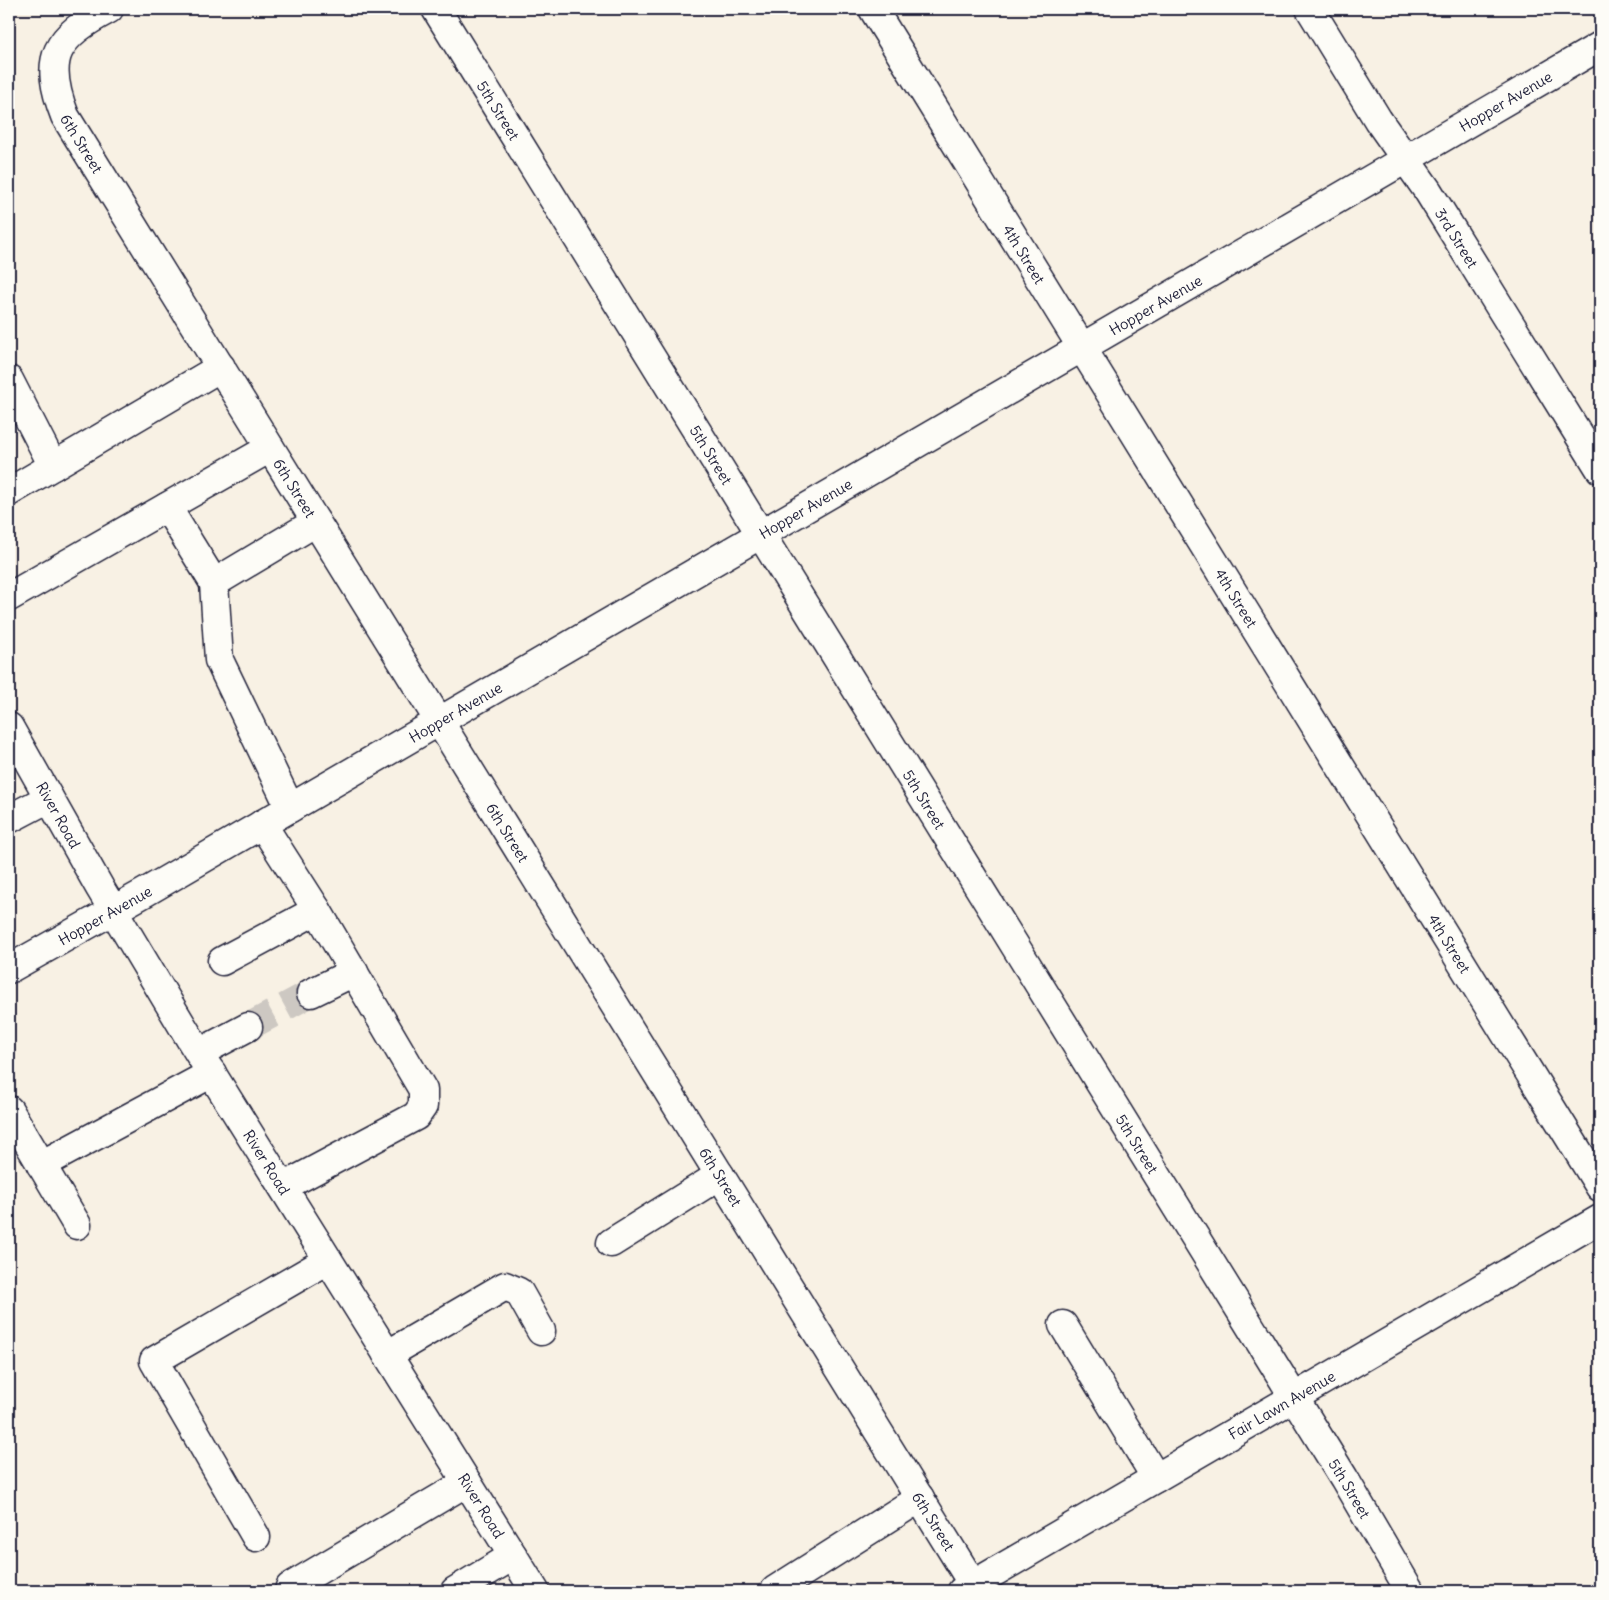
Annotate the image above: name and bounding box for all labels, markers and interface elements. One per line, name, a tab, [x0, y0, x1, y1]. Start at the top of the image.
street label: Hopper Avenue	[1456, 67, 1555, 135]
street label: 5th Street	[473, 77, 524, 143]
street label: 6th Street	[56, 110, 107, 176]
street label: 3rd Street	[1431, 204, 1483, 271]
street label: 4th Street	[999, 221, 1050, 287]
street label: Hopper Avenue	[1105, 270, 1205, 339]
street label: 5th Street	[686, 422, 737, 488]
street label: 6th Street	[269, 455, 320, 521]
street label: Hopper Avenue	[755, 474, 855, 543]
street label: 4th Street	[1211, 565, 1262, 631]
street label: Hopper Avenue	[405, 677, 505, 746]
street label: 5th Street	[899, 766, 950, 832]
street label: River Road	[32, 778, 85, 852]
street label: 6th Street	[482, 799, 533, 865]
street label: Hopper Avenue	[55, 881, 155, 949]
street label: 4th Street	[1424, 910, 1475, 976]
street label: 5th Street	[1112, 1111, 1163, 1177]
street label: River Road	[240, 1126, 295, 1198]
street label: 6th Street	[695, 1144, 746, 1210]
street label: Fair Lawn Avenue	[1225, 1366, 1338, 1443]
street label: 5th Street	[1325, 1455, 1375, 1522]
street label: River Road	[454, 1470, 509, 1542]
street label: 6th Street	[908, 1488, 959, 1554]

